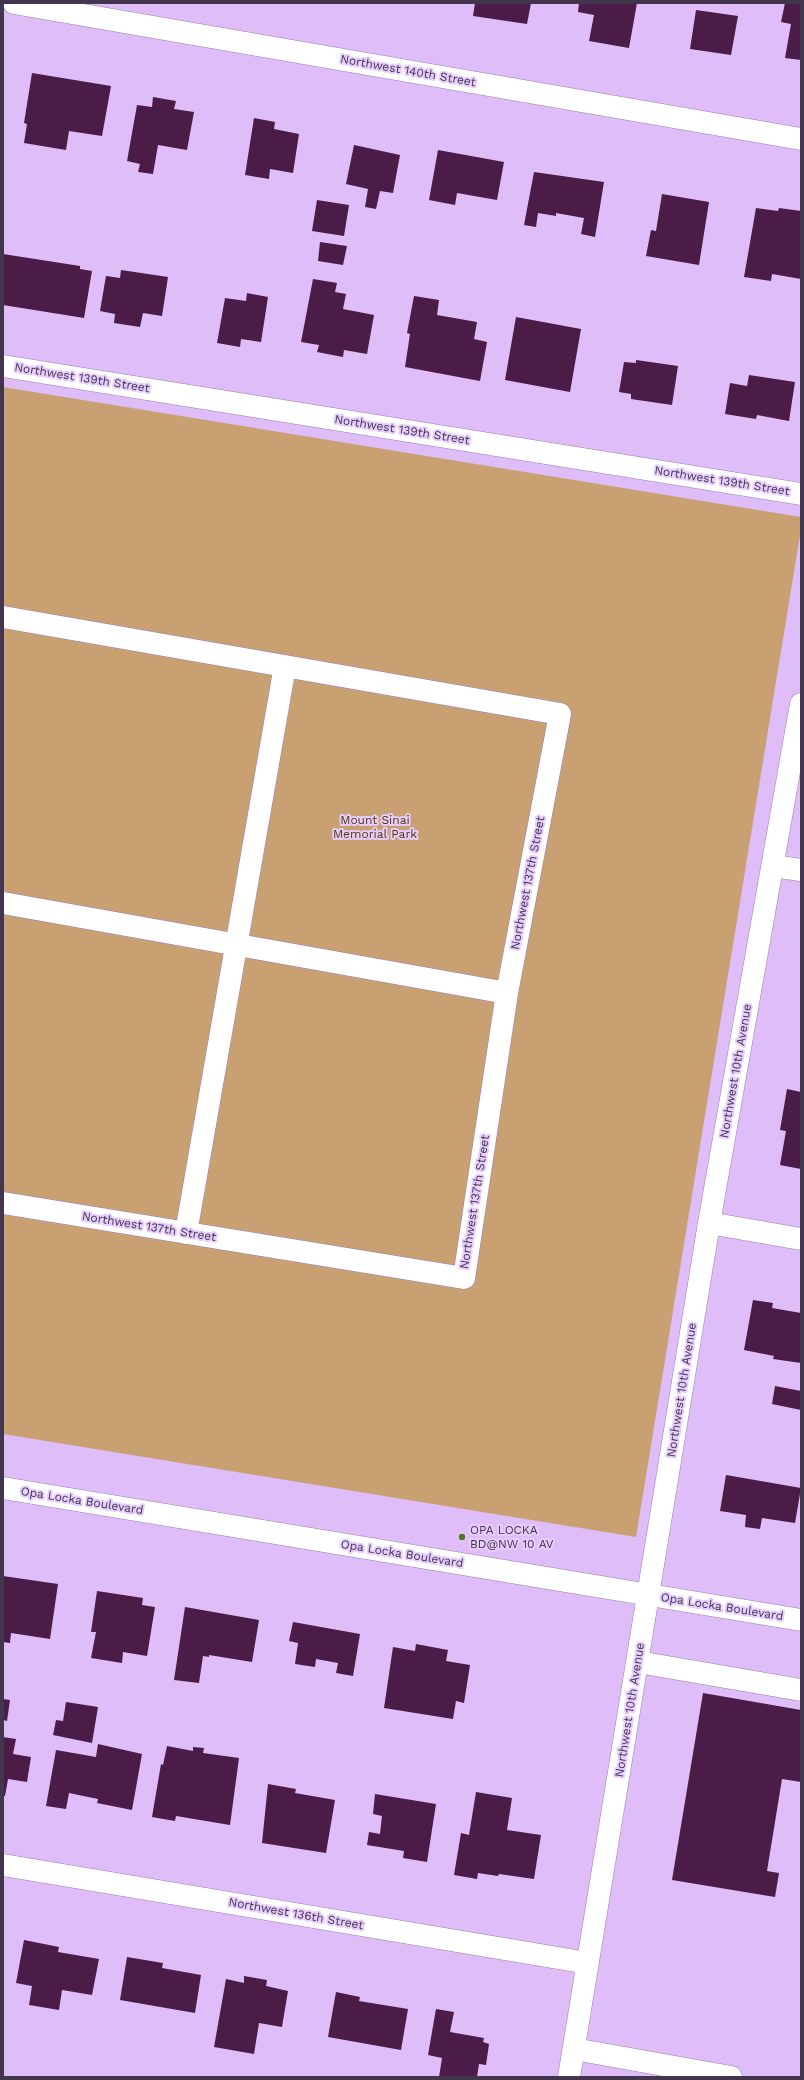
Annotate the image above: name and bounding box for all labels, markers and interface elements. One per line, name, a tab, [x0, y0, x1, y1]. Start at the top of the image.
street label: Northwest 140th Street	[339, 52, 477, 90]
street label: Northwest 139th Street	[13, 360, 151, 396]
street label: Northwest 139th Street	[333, 412, 471, 448]
street label: Northwest 139th Street	[653, 463, 791, 499]
park label: Mount Sinai Memorial Park	[333, 813, 417, 841]
street label: Northwest 137th Street	[508, 815, 548, 951]
street label: Northwest 10th Avenue	[717, 1003, 755, 1139]
street label: Northwest 137th Street	[457, 1134, 493, 1270]
street label: Northwest 137th Street	[81, 1209, 217, 1245]
street label: Northwest 10th Avenue	[664, 1322, 700, 1458]
street label: Opa Locka Boulevard	[20, 1484, 144, 1518]
place label: OPA LOCKA BD@NW 10 AV	[470, 1523, 554, 1551]
marker: OPA LOCKA BD@NW 10 AV	[457, 1532, 467, 1542]
street label: Opa Locka Boulevard	[340, 1537, 464, 1571]
street label: Opa Locka Boulevard	[660, 1590, 784, 1624]
street label: Northwest 10th Avenue	[612, 1642, 648, 1778]
street label: Northwest 136th Street	[227, 1895, 365, 1933]

